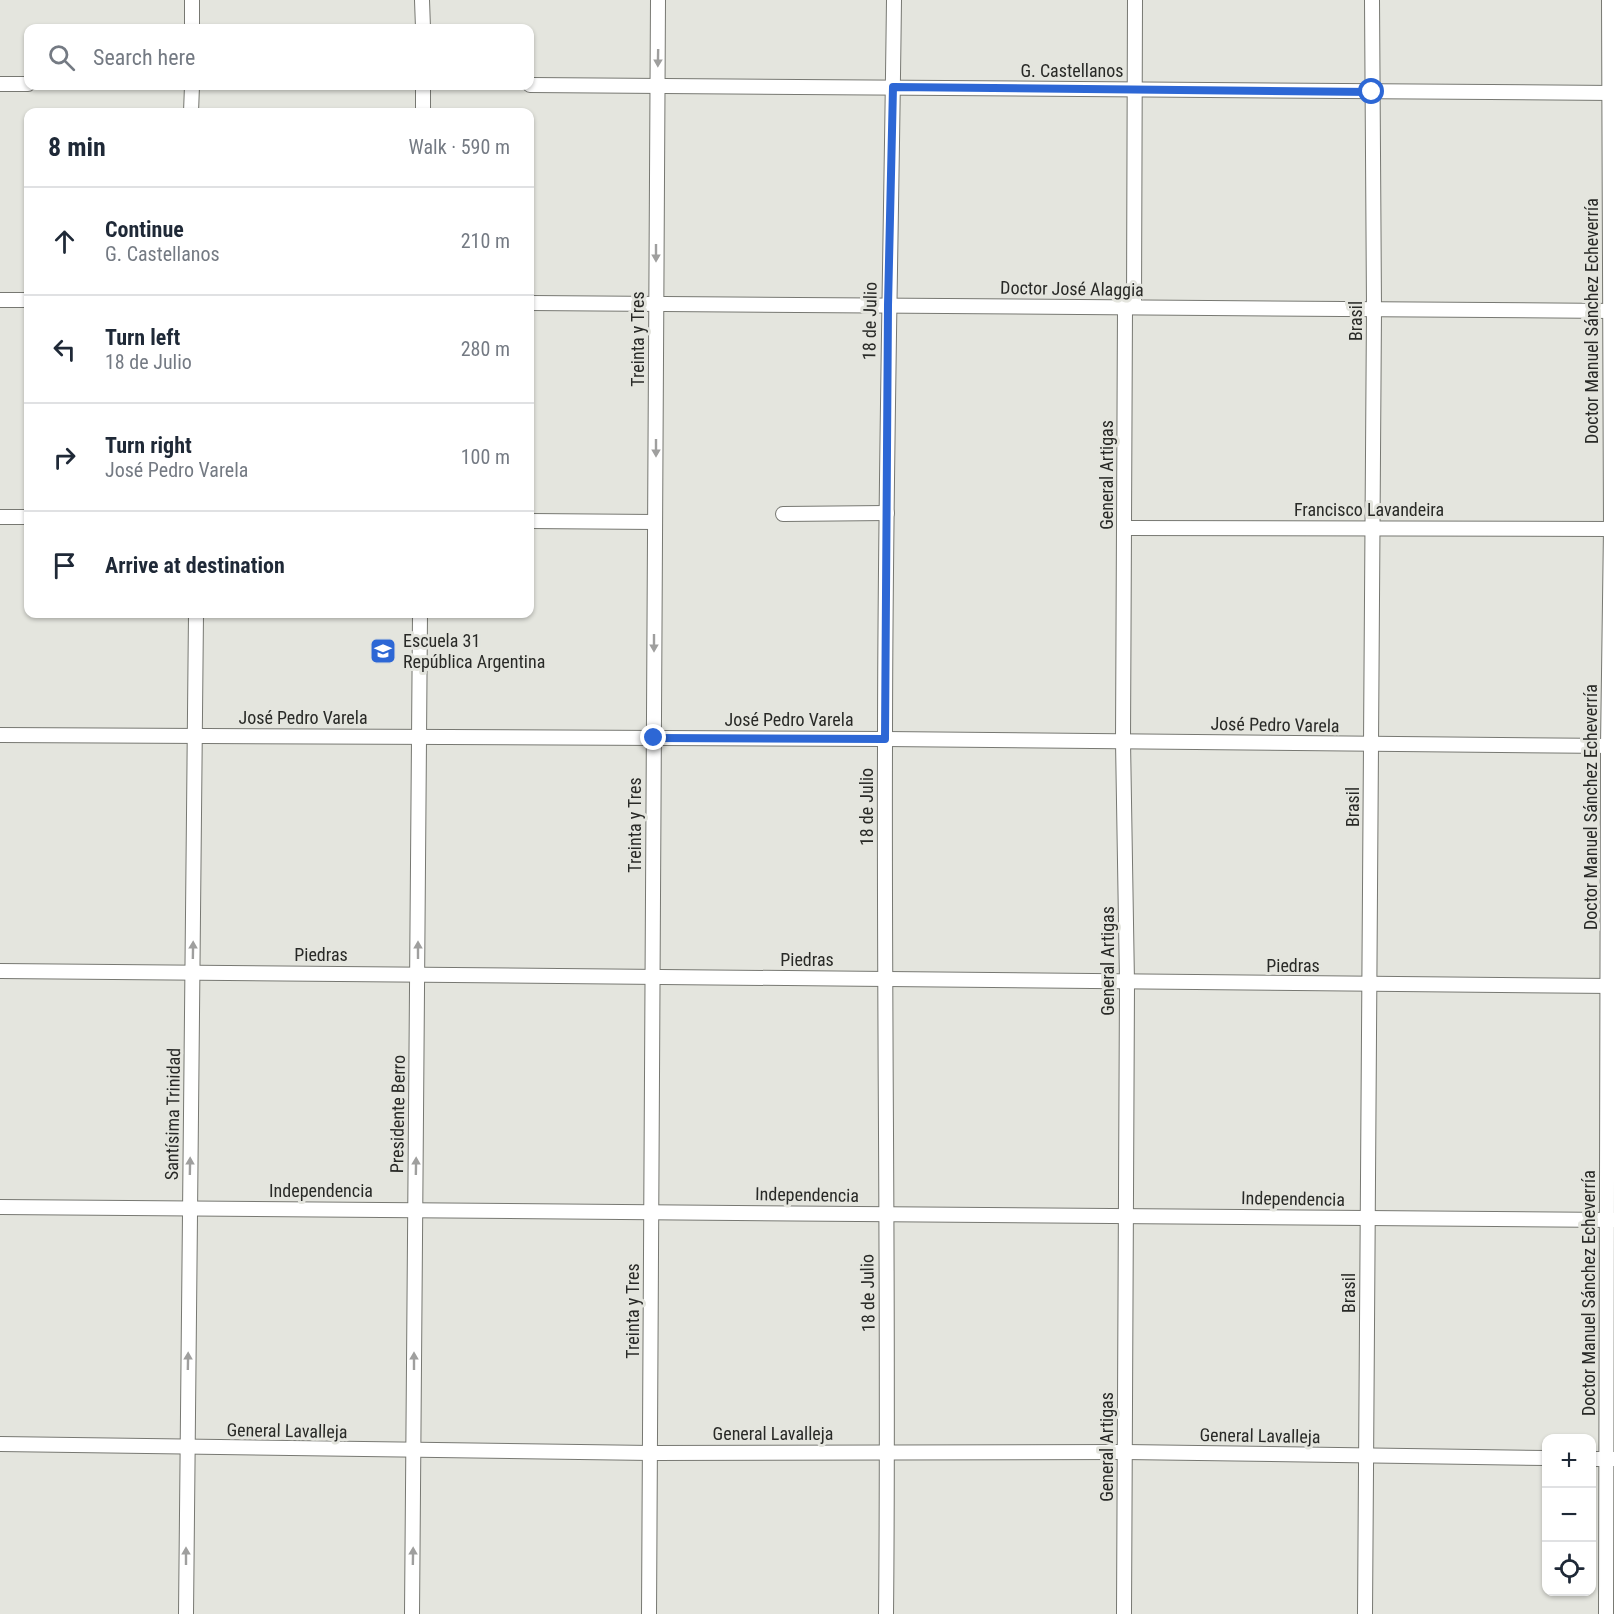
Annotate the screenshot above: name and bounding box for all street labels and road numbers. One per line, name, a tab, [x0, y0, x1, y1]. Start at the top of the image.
street label: G. Castellanos	[1020, 60, 1124, 81]
street label: Doctor Manuel Sánchez Echeverría	[1581, 198, 1602, 444]
street label: Doctor José Alaggia	[1000, 277, 1144, 300]
street label: 18 de Julio	[858, 282, 881, 360]
street label: Treinta y Tres	[627, 291, 648, 387]
street label: Brasil	[1345, 301, 1366, 341]
street label: General Artigas	[1096, 420, 1117, 530]
street label: Francisco Lavandeira	[1294, 499, 1444, 520]
street label: Doctor Manuel Sánchez Echeverría	[1580, 684, 1601, 930]
street label: José Pedro Varela	[238, 707, 368, 728]
street label: José Pedro Varela	[724, 709, 854, 730]
street label: José Pedro Varela	[1210, 713, 1340, 736]
street label: 18 de Julio	[856, 768, 877, 846]
street label: Treinta y Tres	[624, 777, 645, 873]
street label: Brasil	[1342, 787, 1363, 827]
street label: General Artigas	[1097, 906, 1118, 1016]
street label: Piedras	[294, 944, 348, 965]
street label: Piedras	[780, 949, 834, 970]
street label: Piedras	[1266, 955, 1320, 976]
street label: Santísima Trinidad	[161, 1048, 184, 1180]
street label: Presidente Berro	[386, 1055, 409, 1173]
street label: Doctor Manuel Sánchez Echeverría	[1578, 1170, 1599, 1416]
street label: Independencia	[269, 1180, 373, 1201]
street label: Independencia	[755, 1183, 859, 1206]
street label: Independencia	[1241, 1187, 1345, 1210]
street label: 18 de Julio	[856, 1254, 879, 1332]
street label: Treinta y Tres	[622, 1263, 643, 1359]
street label: Brasil	[1338, 1273, 1359, 1313]
street label: General Artigas	[1096, 1392, 1117, 1502]
street label: General Lavalleja	[226, 1419, 348, 1442]
street label: General Lavalleja	[713, 1423, 833, 1444]
street label: General Lavalleja	[1199, 1424, 1321, 1447]

